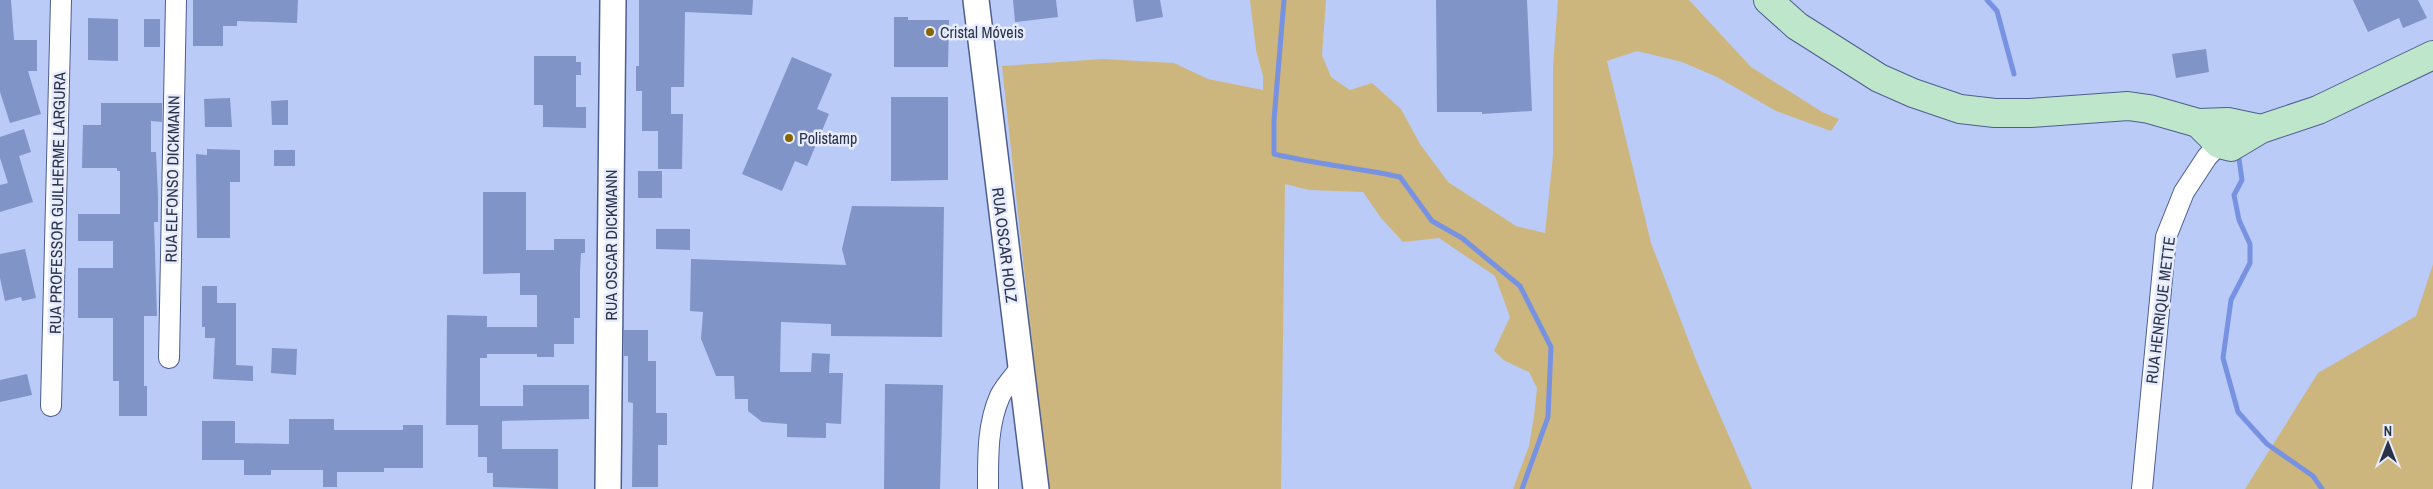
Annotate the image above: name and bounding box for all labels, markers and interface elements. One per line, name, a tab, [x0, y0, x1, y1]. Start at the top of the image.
place label: Cristal Móveis	[940, 21, 1024, 43]
marker: Cristal Móveis	[924, 26, 936, 38]
street label: RUA PROFESSOR GUILHERME LARGURA	[44, 72, 70, 334]
street label: RUA ELFONSO DICKMANN	[160, 95, 184, 263]
place label: Polistamp	[799, 127, 857, 149]
marker: Polistamp	[783, 132, 795, 144]
street label: RUA OSCAR DICKMANN	[600, 170, 622, 320]
street label: RUA OSCAR HOLZ	[987, 186, 1023, 304]
street label: RUA HENRIQUE METTE	[2140, 235, 2180, 385]
north arrow	[2363, 419, 2413, 469]
text: N	[2384, 422, 2392, 440]

